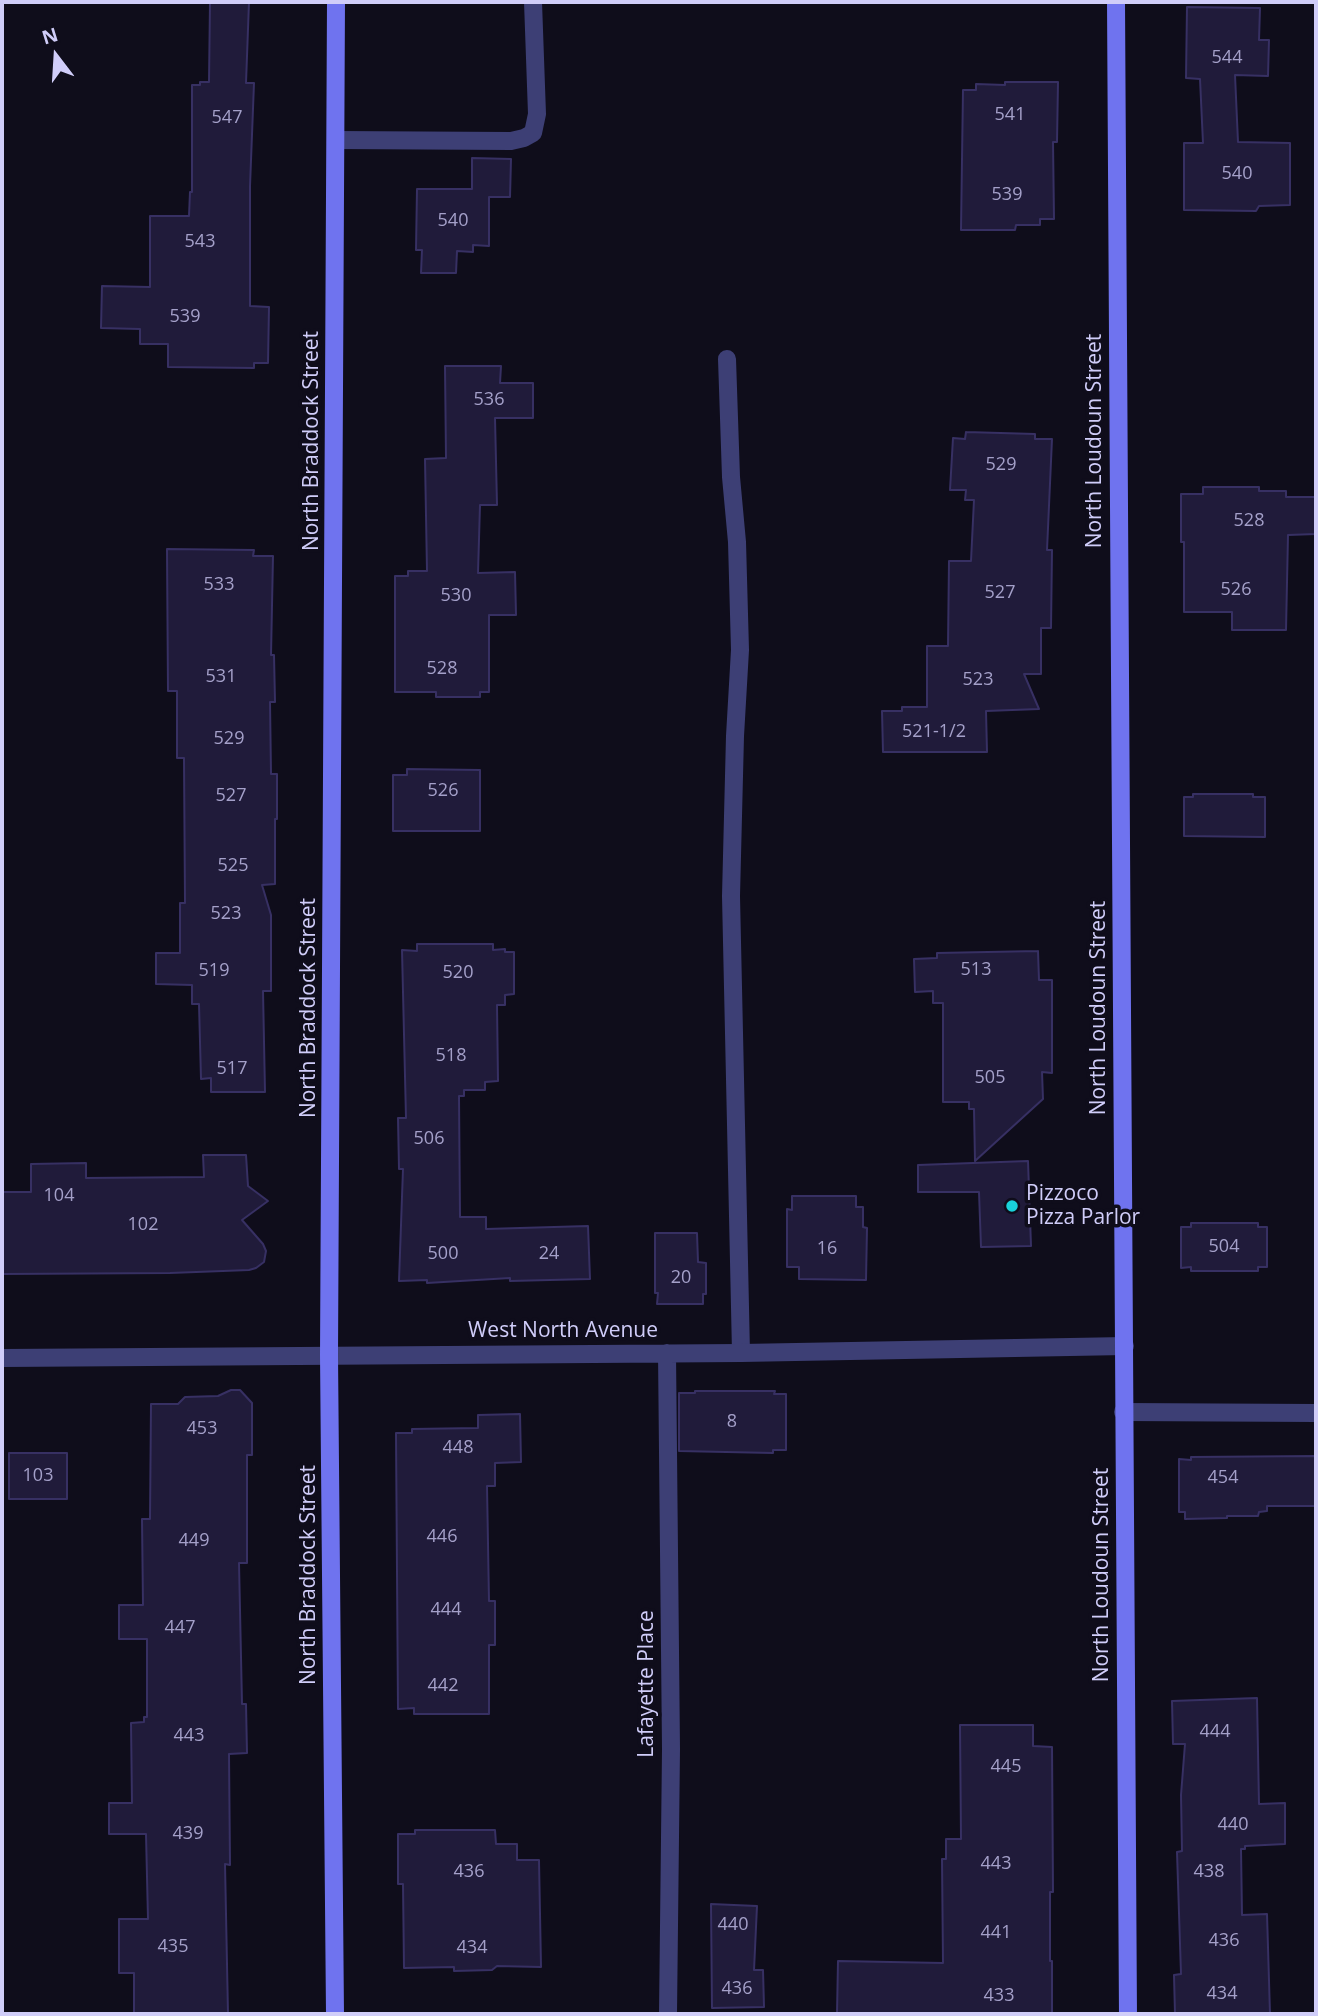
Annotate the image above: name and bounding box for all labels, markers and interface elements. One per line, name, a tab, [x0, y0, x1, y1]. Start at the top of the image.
north arrow	[21, 21, 91, 91]
text: N	[39, 21, 61, 51]
house number: 544	[1212, 47, 1242, 69]
house number: 541	[995, 104, 1025, 126]
house number: 547	[212, 107, 242, 129]
house number: 540	[1222, 163, 1252, 185]
house number: 539	[992, 184, 1022, 206]
house number: 540	[438, 210, 468, 232]
house number: 543	[185, 231, 215, 253]
house number: 539	[170, 306, 200, 328]
street label: North Braddock Street	[299, 331, 325, 551]
street label: North Loudoun Street	[1082, 334, 1108, 548]
house number: 536	[474, 389, 504, 411]
house number: 529	[986, 454, 1016, 476]
house number: 528	[1234, 510, 1264, 532]
house number: 533	[204, 574, 234, 596]
house number: 526	[1221, 579, 1251, 601]
house number: 527	[985, 582, 1015, 604]
house number: 530	[441, 585, 471, 607]
house number: 528	[427, 658, 457, 680]
house number: 531	[206, 666, 236, 688]
house number: 523	[963, 669, 993, 691]
house number: 521-1/2	[902, 721, 966, 743]
house number: 529	[214, 728, 244, 750]
house number: 526	[428, 780, 458, 802]
house number: 527	[216, 785, 246, 807]
house number: 525	[218, 855, 248, 877]
street label: North Braddock Street	[296, 898, 322, 1118]
street label: North Loudoun Street	[1086, 901, 1112, 1115]
house number: 523	[211, 903, 241, 925]
house number: 513	[961, 959, 991, 981]
house number: 519	[199, 960, 229, 982]
house number: 520	[443, 962, 473, 984]
house number: 518	[436, 1045, 466, 1067]
house number: 517	[217, 1058, 247, 1080]
house number: 505	[975, 1067, 1005, 1089]
house number: 506	[414, 1128, 444, 1150]
place label: Pizzoco Pizza Parlor	[1026, 1181, 1140, 1231]
house number: 104	[44, 1185, 74, 1207]
marker: Pizzoco Pizza Parlor	[1004, 1198, 1020, 1214]
house number: 102	[128, 1214, 158, 1236]
house number: 504	[1209, 1236, 1239, 1258]
house number: 16	[817, 1238, 837, 1260]
house number: 500	[428, 1243, 458, 1265]
house number: 24	[539, 1243, 559, 1265]
house number: 20	[671, 1267, 691, 1289]
street label: West North Avenue	[468, 1318, 658, 1344]
house number: 8	[727, 1411, 737, 1433]
house number: 453	[187, 1418, 217, 1440]
house number: 448	[443, 1437, 473, 1459]
house number: 103	[23, 1465, 53, 1487]
street label: North Braddock Street	[296, 1465, 322, 1685]
house number: 454	[1208, 1467, 1238, 1489]
street label: North Loudoun Street	[1089, 1468, 1115, 1682]
house number: 446	[427, 1526, 457, 1548]
house number: 449	[179, 1530, 209, 1552]
house number: 444	[431, 1599, 461, 1621]
street label: Lafayette Place	[634, 1610, 660, 1758]
house number: 447	[165, 1617, 195, 1639]
house number: 442	[428, 1675, 458, 1697]
house number: 444	[1200, 1721, 1230, 1743]
house number: 443	[174, 1725, 204, 1747]
house number: 445	[991, 1756, 1021, 1778]
house number: 440	[1218, 1814, 1248, 1836]
house number: 439	[173, 1823, 203, 1845]
house number: 443	[981, 1853, 1011, 1875]
house number: 436	[454, 1861, 484, 1883]
house number: 438	[1194, 1861, 1224, 1883]
house number: 440	[718, 1914, 748, 1936]
house number: 441	[981, 1922, 1011, 1944]
house number: 436	[1209, 1930, 1239, 1952]
house number: 435	[158, 1936, 188, 1958]
house number: 434	[457, 1937, 487, 1959]
house number: 436	[722, 1978, 752, 2000]
house number: 434	[1207, 1983, 1237, 2005]
house number: 433	[984, 1985, 1014, 2007]

